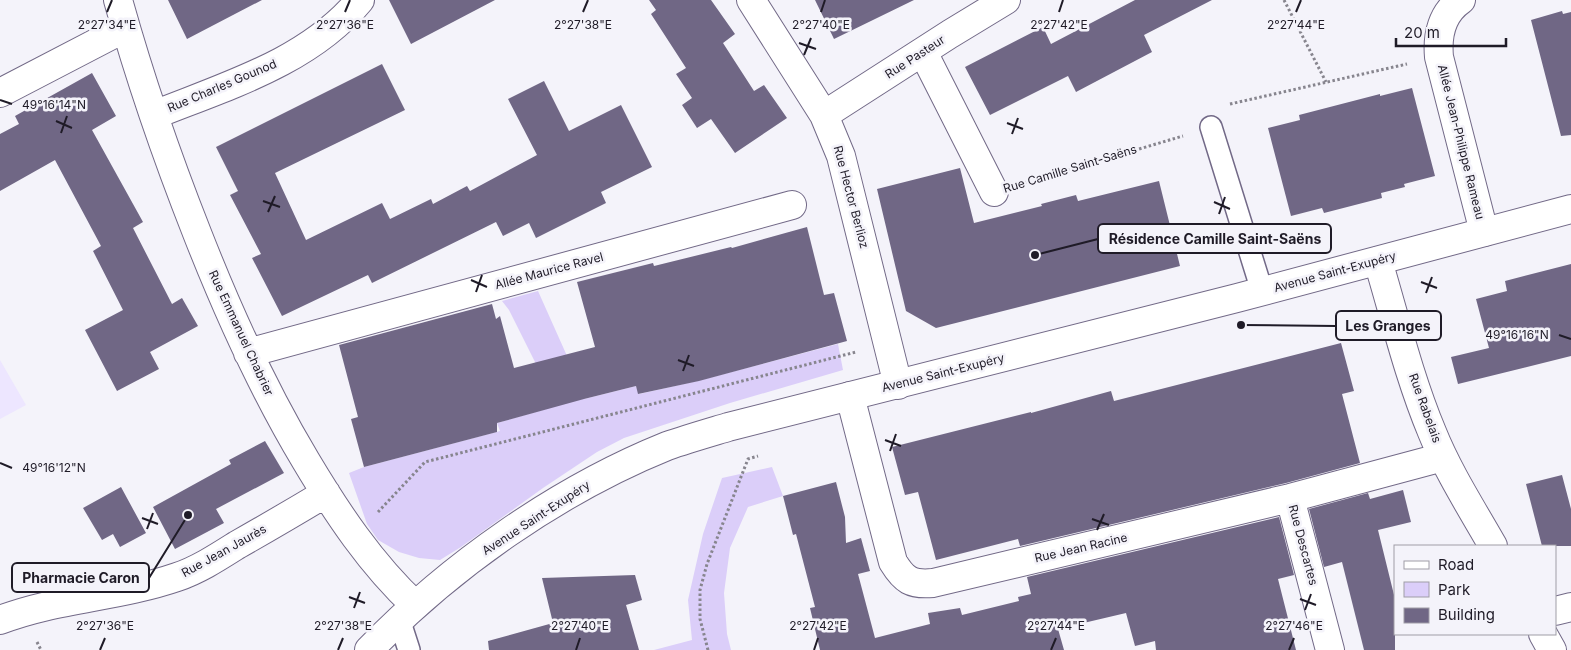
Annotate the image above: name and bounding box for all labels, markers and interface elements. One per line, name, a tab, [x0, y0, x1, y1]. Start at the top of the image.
scale bar	[1396, 15, 1506, 47]
text: 2°27'34"E	[78, 17, 136, 32]
text: 2°27'36"E	[316, 17, 374, 32]
text: 2°27'38"E	[554, 17, 612, 32]
text: 2°27'40"E	[792, 17, 850, 32]
text: 2°27'42"E	[1030, 17, 1088, 32]
text: 2°27'44"E	[1267, 17, 1325, 32]
text: 20 m	[1404, 23, 1440, 42]
street label: Rue Pasteur	[882, 31, 948, 81]
street label: Rue Charles Gounod	[165, 56, 279, 115]
street label: Allée Jean-Philippe Rameau	[1435, 63, 1488, 221]
text: 49°16'14"N	[22, 97, 86, 112]
street label: Rue Camille Saint-Saëns	[1001, 141, 1138, 196]
street label: Rue Hector Berlioz	[831, 144, 872, 250]
callout: Résidence Camille Saint-Saëns	[1098, 224, 1331, 253]
text: Résidence Camille Saint-Saëns	[1109, 230, 1321, 247]
street label: Avenue Saint-Exupéry	[1272, 248, 1398, 295]
street label: Allée Maurice Ravel	[493, 249, 605, 292]
street label: Rue Emmanuel Chabrier	[206, 268, 277, 398]
callout: Les Granges	[1336, 311, 1441, 340]
text: Les Granges	[1345, 317, 1431, 334]
text: 49°16'16"N	[1485, 327, 1549, 342]
street label: Avenue Saint-Exupéry	[880, 350, 1006, 395]
street label: Rue Rabelais	[1406, 371, 1445, 445]
text: 49°16'12"N	[22, 460, 86, 475]
street label: Avenue Saint-Exupéry	[479, 477, 593, 558]
street label: Rue Descartes	[1286, 503, 1321, 587]
street label: Rue Jean Jaurès	[179, 521, 269, 580]
street label: Rue Jean Racine	[1033, 530, 1129, 565]
legend	[1394, 545, 1556, 635]
text: Road	[1438, 555, 1474, 574]
callout: Pharmacie Caron	[12, 563, 149, 592]
text: Pharmacie Caron	[22, 569, 140, 586]
text: Park	[1438, 580, 1471, 599]
text: Building	[1438, 605, 1495, 624]
text: 2°27'36"E	[76, 618, 134, 633]
text: 2°27'38"E	[314, 618, 372, 633]
text: 2°27'40"E	[551, 618, 609, 633]
text: 2°27'42"E	[789, 618, 847, 633]
text: 2°27'44"E	[1027, 618, 1085, 633]
text: 2°27'46"E	[1265, 618, 1323, 633]

